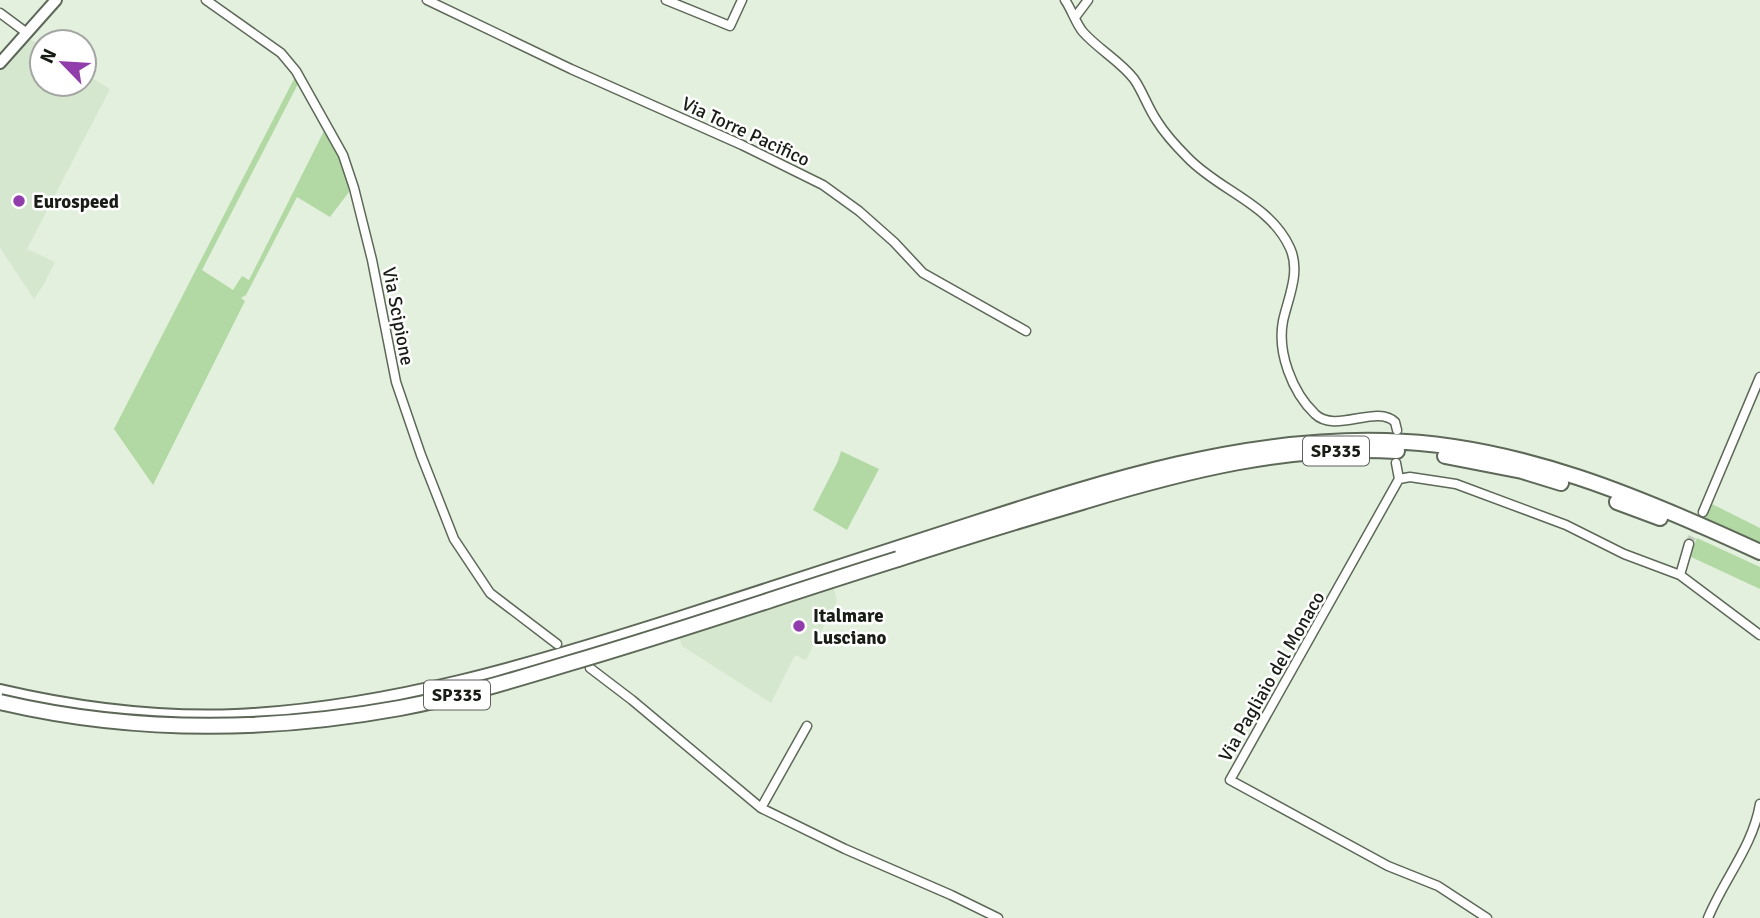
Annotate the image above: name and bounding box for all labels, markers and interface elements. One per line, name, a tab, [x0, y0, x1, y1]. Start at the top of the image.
north arrow	[28, 28, 98, 98]
text: N	[35, 45, 62, 67]
street label: Via Torre Pacifico	[678, 92, 814, 172]
place label: Eurospeed	[33, 190, 119, 214]
marker: Eurospeed	[11, 193, 27, 209]
street label: Via Scipione	[377, 265, 419, 367]
road number: SP335	[1303, 436, 1369, 466]
street label: Via Pagliaio del Monaco	[1213, 587, 1330, 766]
place label: Italmare Lusciano	[813, 604, 887, 650]
marker: Italmare Lusciano	[791, 618, 807, 634]
road number: SP335	[424, 680, 490, 710]

